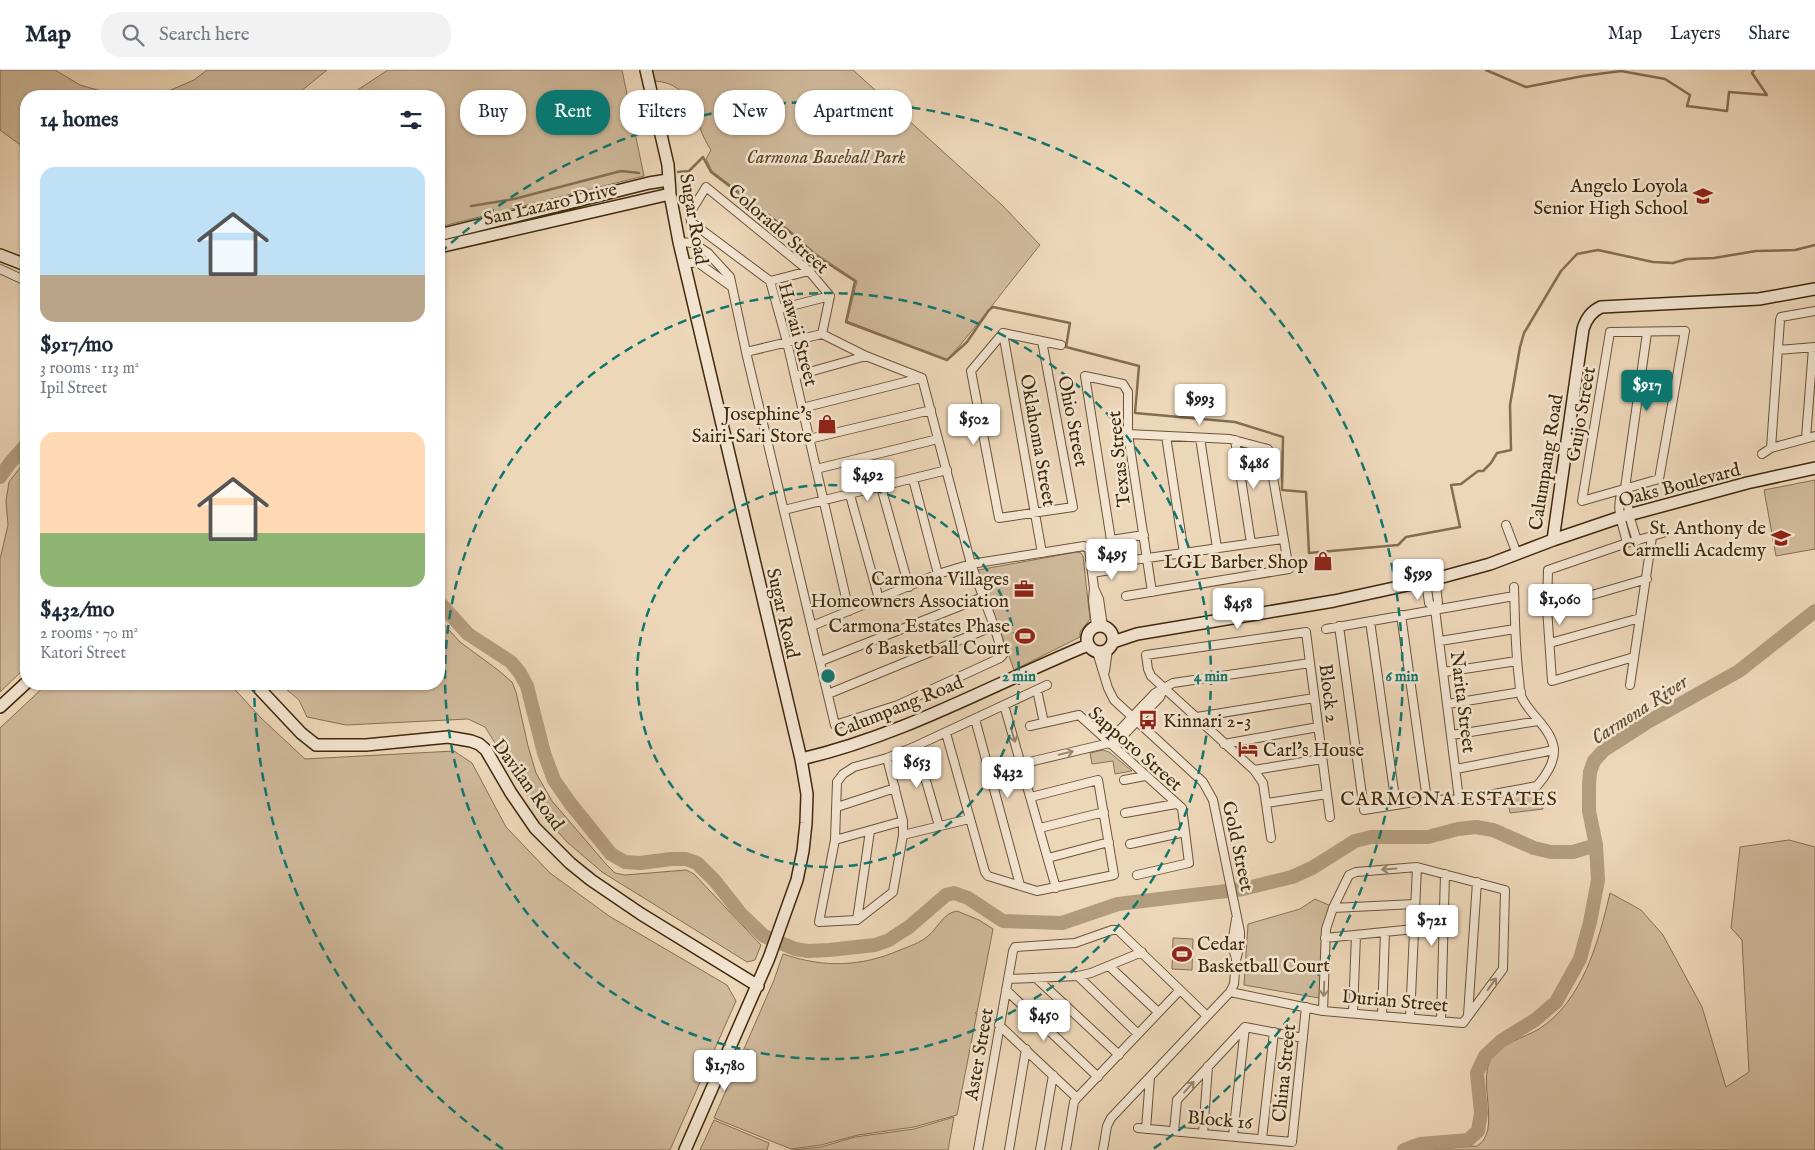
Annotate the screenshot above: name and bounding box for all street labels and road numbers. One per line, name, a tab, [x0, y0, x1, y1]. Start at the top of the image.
street label: Sugar Road	[673, 172, 713, 268]
street label: San Lazaro Drive	[481, 178, 620, 232]
street label: Colorado Street	[722, 179, 833, 280]
street label: Hawaii Street	[772, 280, 823, 390]
street label: Guijo Street	[1562, 364, 1602, 464]
street label: Oklahoma Street	[1014, 372, 1061, 509]
street label: Ohio Street	[1051, 374, 1093, 470]
street label: Calumpang Road	[1524, 392, 1570, 532]
street label: Texas Street	[1103, 409, 1137, 508]
street label: Oaks Boulevard	[1616, 458, 1744, 514]
street label: Sugar Road	[760, 566, 804, 662]
street label: Narita Street	[1444, 650, 1480, 755]
street label: Block 2	[1312, 662, 1344, 724]
street label: Calumpang Road	[831, 671, 968, 745]
street label: Sapporo Street	[1083, 702, 1187, 797]
street label: Davilan Road	[486, 735, 569, 836]
street label: Gold Street	[1216, 799, 1258, 894]
street label: Durian Street	[1341, 985, 1450, 1019]
street label: Aster Street	[960, 1006, 1000, 1103]
street label: China Street	[1268, 1023, 1302, 1123]
street label: Block 16	[1186, 1106, 1254, 1136]

